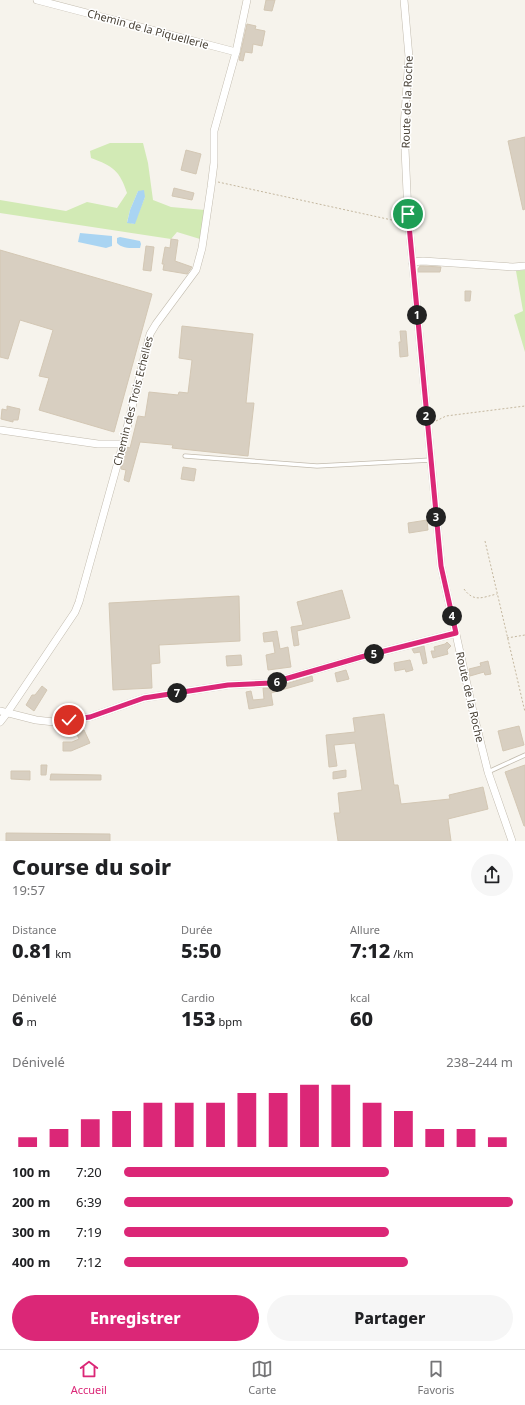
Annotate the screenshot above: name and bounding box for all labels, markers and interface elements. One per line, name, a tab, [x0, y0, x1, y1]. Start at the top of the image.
street label: Chemin de la Piquellerie	[86, 5, 211, 52]
street label: Route de la Roche	[397, 55, 416, 149]
pin	[391, 197, 425, 231]
icon: arrive	[397, 203, 419, 225]
pin: 1	[407, 305, 427, 325]
text: 1	[414, 307, 420, 322]
street label: Chemin des Trois Echelles	[109, 335, 156, 467]
pin: 2	[416, 406, 436, 426]
text: 2	[423, 408, 429, 423]
pin: 3	[426, 507, 446, 527]
text: 3	[433, 509, 439, 524]
pin: 4	[442, 606, 462, 626]
text: 4	[449, 608, 455, 623]
pin: 5	[364, 644, 384, 664]
text: 5	[371, 646, 377, 661]
street label: Route de la Roche	[453, 650, 488, 744]
pin: 6	[267, 672, 287, 692]
text: 6	[274, 674, 280, 689]
pin: 7	[167, 683, 187, 703]
text: 7	[174, 685, 180, 700]
pin	[52, 703, 86, 737]
icon: check	[58, 709, 80, 731]
text: Course du soir	[12, 851, 171, 881]
button: share	[471, 854, 513, 896]
text: 19:57	[12, 881, 45, 899]
text: Distance	[12, 922, 57, 937]
text: Durée	[181, 922, 213, 937]
text: Allure	[350, 922, 380, 937]
text: 0.81	[12, 937, 52, 964]
text: 5:50	[181, 937, 221, 964]
text: 7:12	[350, 937, 390, 964]
text: km	[52, 946, 71, 961]
text: /km	[390, 946, 414, 961]
text: Dénivelé	[12, 990, 57, 1005]
text: Cardio	[181, 990, 215, 1005]
text: kcal	[350, 990, 370, 1005]
text: 6	[12, 1005, 24, 1032]
text: 153	[181, 1005, 216, 1032]
text: 60	[350, 1005, 373, 1032]
text: m	[24, 1014, 37, 1029]
text: bpm	[216, 1014, 242, 1029]
text: Dénivelé	[12, 1053, 65, 1071]
text: 238–244 m	[446, 1053, 513, 1071]
text: 100 m	[12, 1163, 50, 1181]
text: 7:20	[76, 1163, 102, 1181]
text: 200 m	[12, 1193, 50, 1211]
text: 6:39	[76, 1193, 102, 1211]
text: 300 m	[12, 1223, 50, 1241]
text: 7:19	[76, 1223, 102, 1241]
text: 400 m	[12, 1253, 50, 1271]
text: 7:12	[76, 1253, 102, 1271]
button: Enregistrer	[12, 1295, 259, 1341]
button: Partager	[267, 1295, 513, 1341]
tab: Accueil	[71, 1358, 107, 1397]
tab: Carte	[248, 1358, 276, 1397]
tab: Favoris	[418, 1358, 454, 1397]

